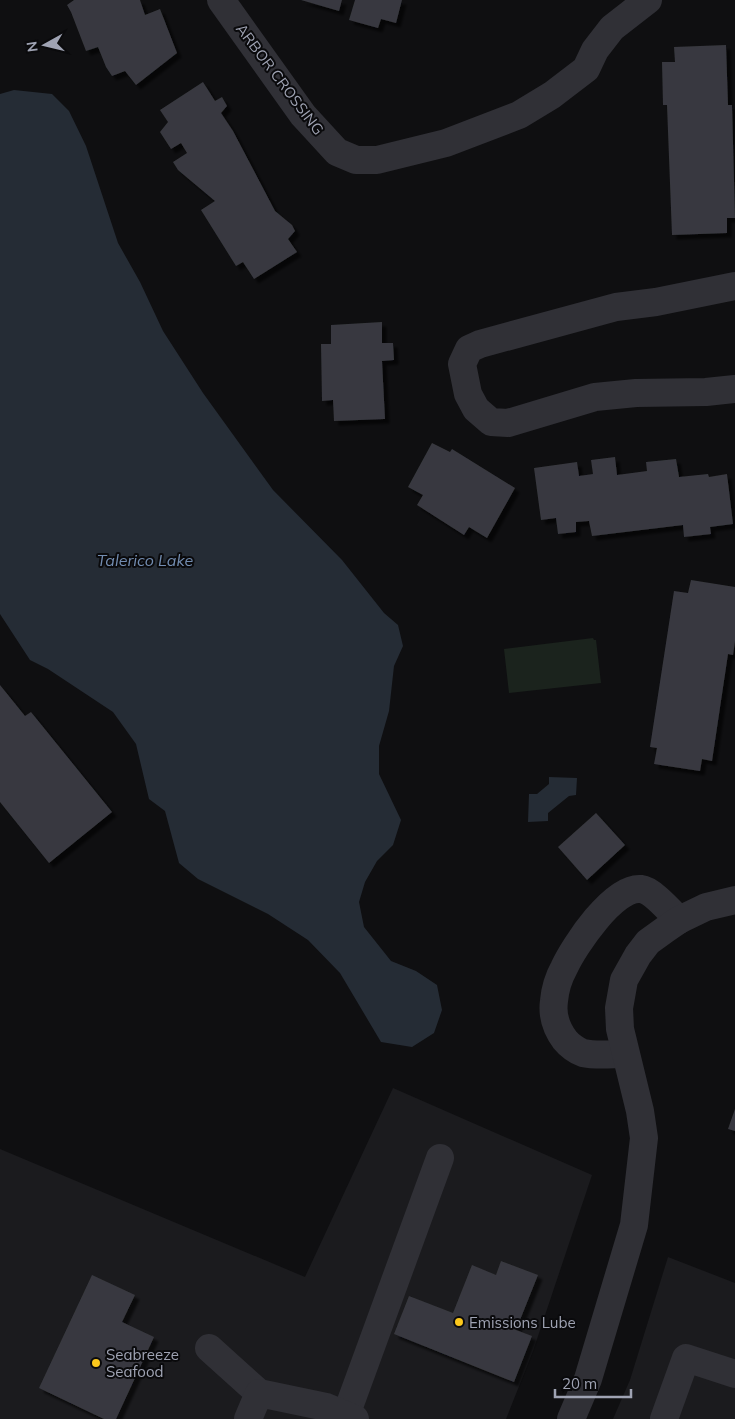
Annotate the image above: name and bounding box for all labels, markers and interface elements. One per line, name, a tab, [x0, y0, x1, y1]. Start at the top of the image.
north arrow	[20, 20, 70, 70]
street label: ARBOR CROSSING	[232, 20, 328, 138]
text: N	[22, 40, 42, 53]
water label: Talerico Lake	[97, 550, 193, 570]
place label: Emissions Lube	[469, 1313, 576, 1332]
marker: Emissions Lube	[453, 1316, 465, 1328]
place label: Seabreeze Seafood	[106, 1345, 179, 1381]
marker: Seabreeze Seafood	[90, 1357, 102, 1369]
scale bar	[555, 1366, 631, 1398]
text: 20 m	[562, 1374, 597, 1393]

